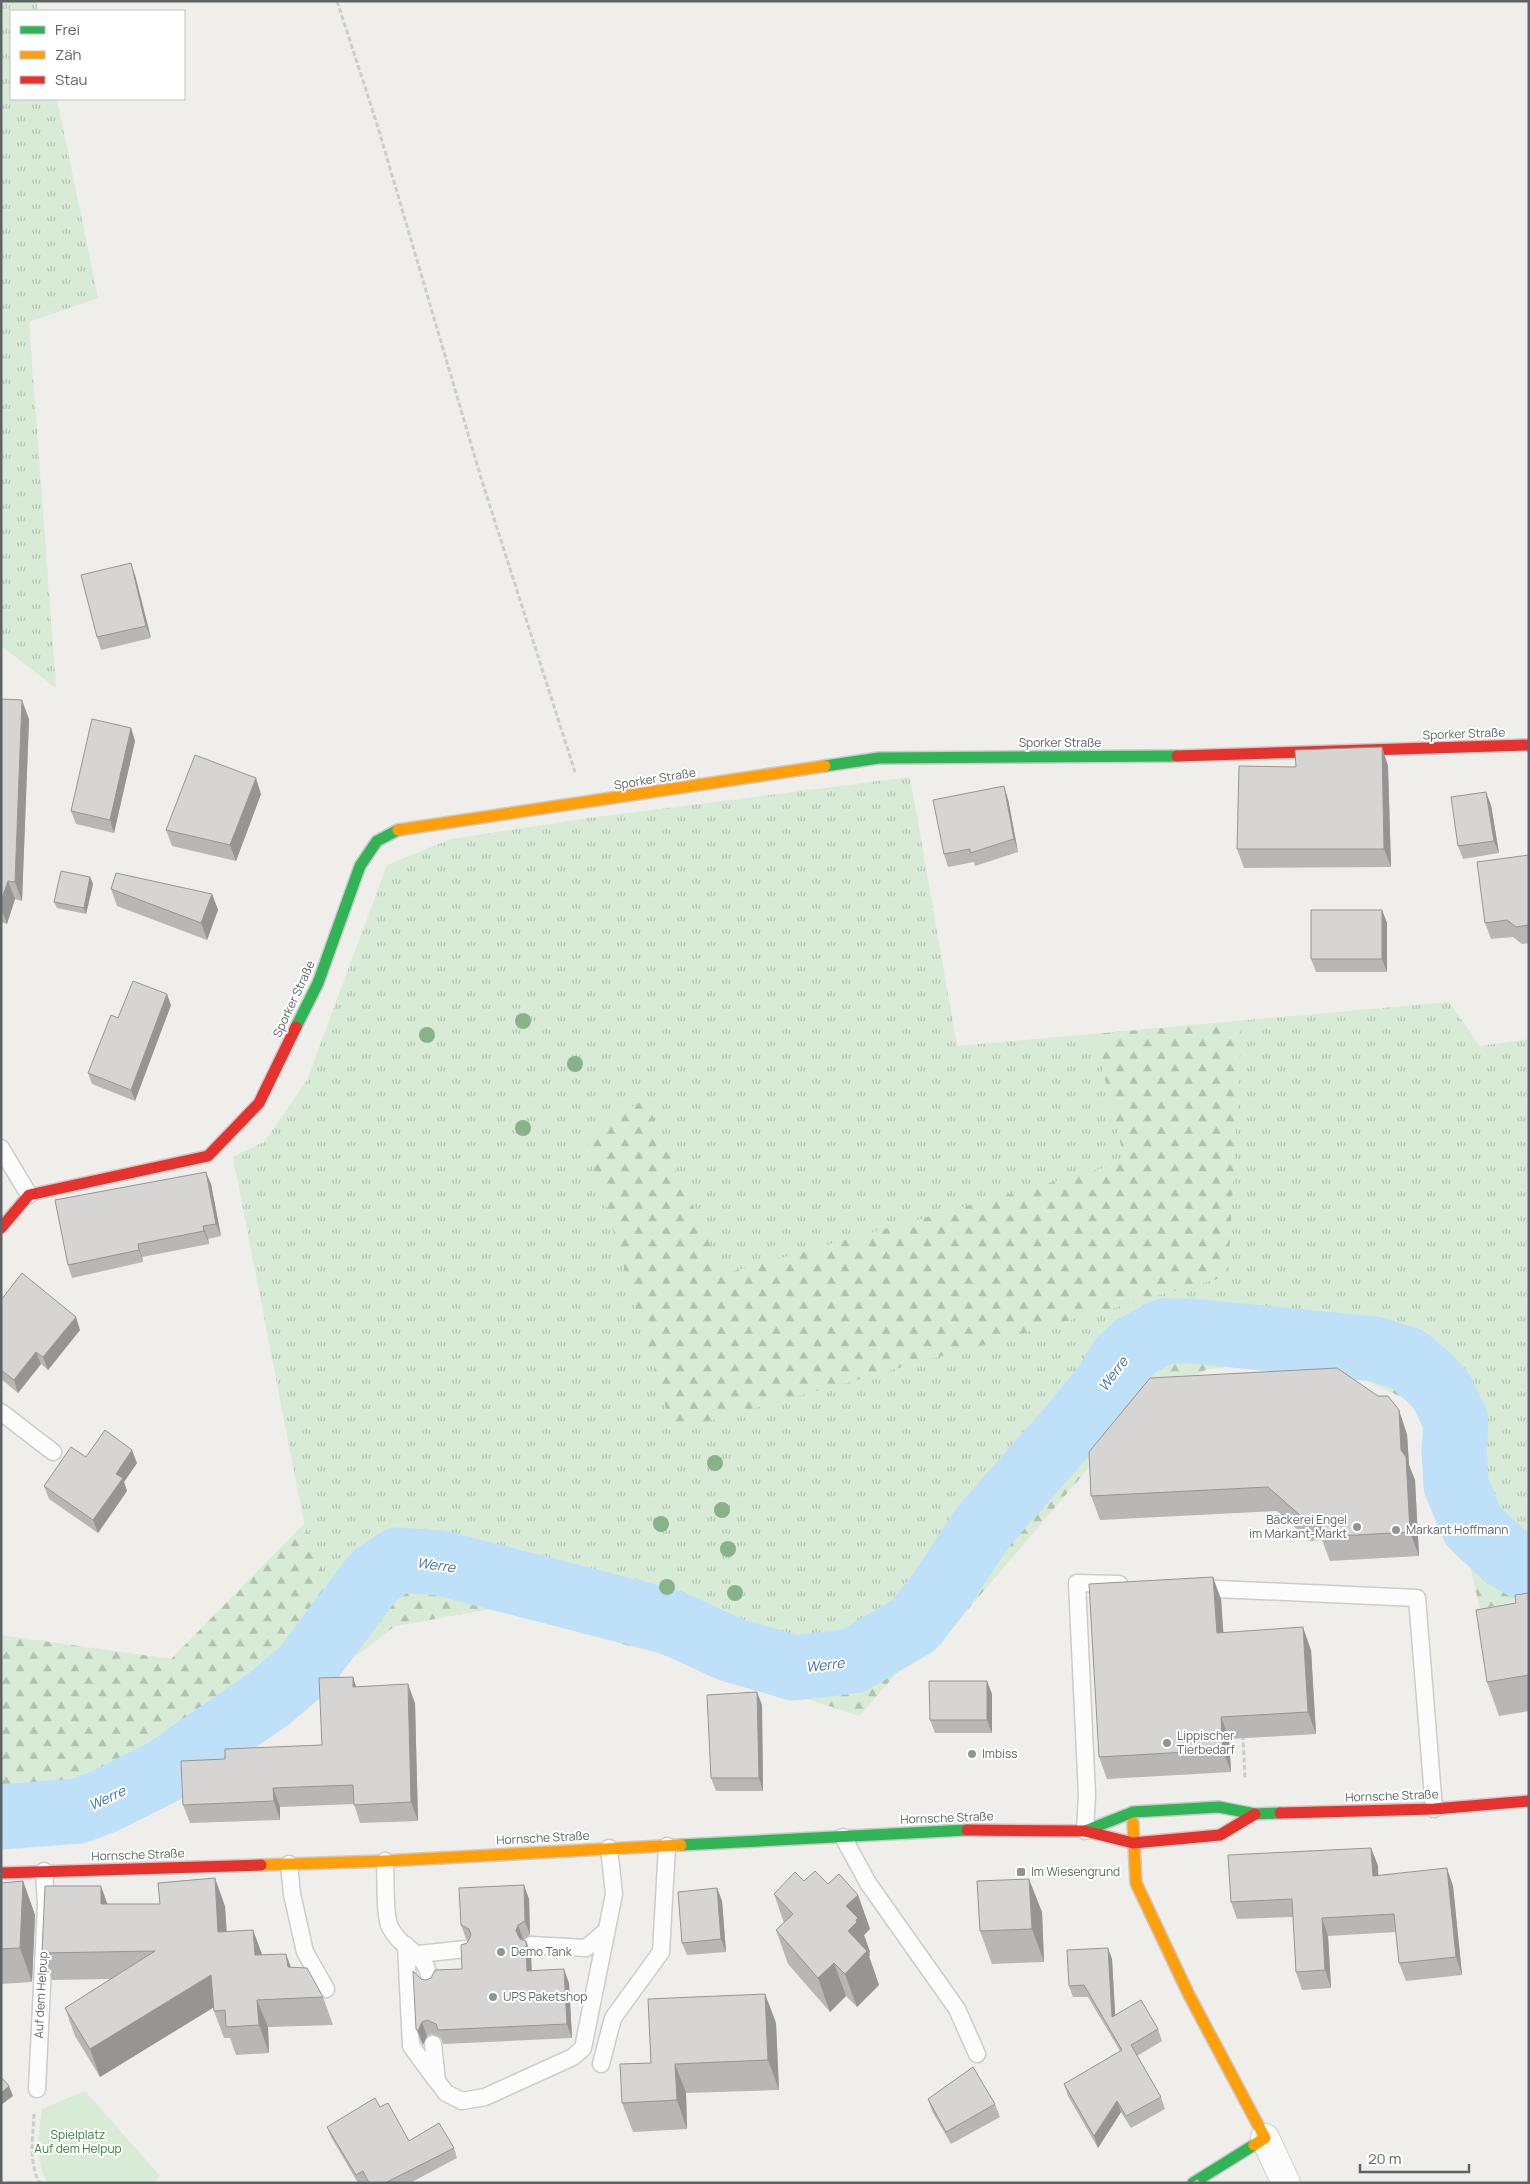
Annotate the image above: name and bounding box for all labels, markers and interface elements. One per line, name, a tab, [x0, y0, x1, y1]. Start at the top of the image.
legend	[10, 10, 185, 100]
text: Frei	[55, 19, 80, 40]
text: Zäh	[55, 44, 82, 65]
text: Stau	[55, 69, 88, 90]
street label: Sporker Straße	[1422, 724, 1506, 743]
street label: Sporker Straße	[1019, 734, 1101, 751]
street label: Sporker Straße	[613, 764, 697, 793]
street label: Sporker Straße	[268, 958, 319, 1040]
water label: Werre	[1093, 1352, 1132, 1395]
place label: Bäckerei Engel im Markant-Markt	[1249, 1511, 1347, 1542]
marker: Bäckerei Engel im Markant-Markt	[1351, 1521, 1363, 1533]
place label: Markant Hoffmann	[1406, 1521, 1508, 1538]
marker: Markant Hoffmann	[1390, 1524, 1402, 1536]
water label: Werre	[416, 1552, 457, 1577]
water label: Werre	[805, 1653, 846, 1676]
place label: Lippischer Tierbedarf	[1177, 1727, 1236, 1758]
marker: Lippischer Tierbedarf	[1161, 1737, 1173, 1749]
place label: Imbiss	[982, 1745, 1017, 1762]
marker: Imbiss	[966, 1748, 978, 1760]
water label: Werre	[85, 1780, 129, 1814]
street label: Hornsche Straße	[1345, 1785, 1439, 1806]
street label: Hornsche Straße	[900, 1807, 994, 1828]
street label: Hornsche Straße	[496, 1827, 590, 1848]
street label: Hornsche Straße	[91, 1844, 185, 1865]
place label: Im Wiesengrund	[1031, 1863, 1120, 1880]
marker: Im Wiesengrund	[1015, 1866, 1027, 1878]
place label: Demo Tank	[511, 1943, 573, 1960]
marker: Demo Tank	[495, 1946, 507, 1958]
street label: Auf dem Helpup	[30, 1951, 51, 2039]
place label: UPS Paketshop	[503, 1988, 587, 2005]
marker: UPS Paketshop	[487, 1991, 499, 2003]
park label: Spielplatz Auf dem Helpup	[34, 2126, 122, 2157]
scale bar	[1360, 2142, 1469, 2174]
text: 20 m	[1368, 2148, 1401, 2169]

